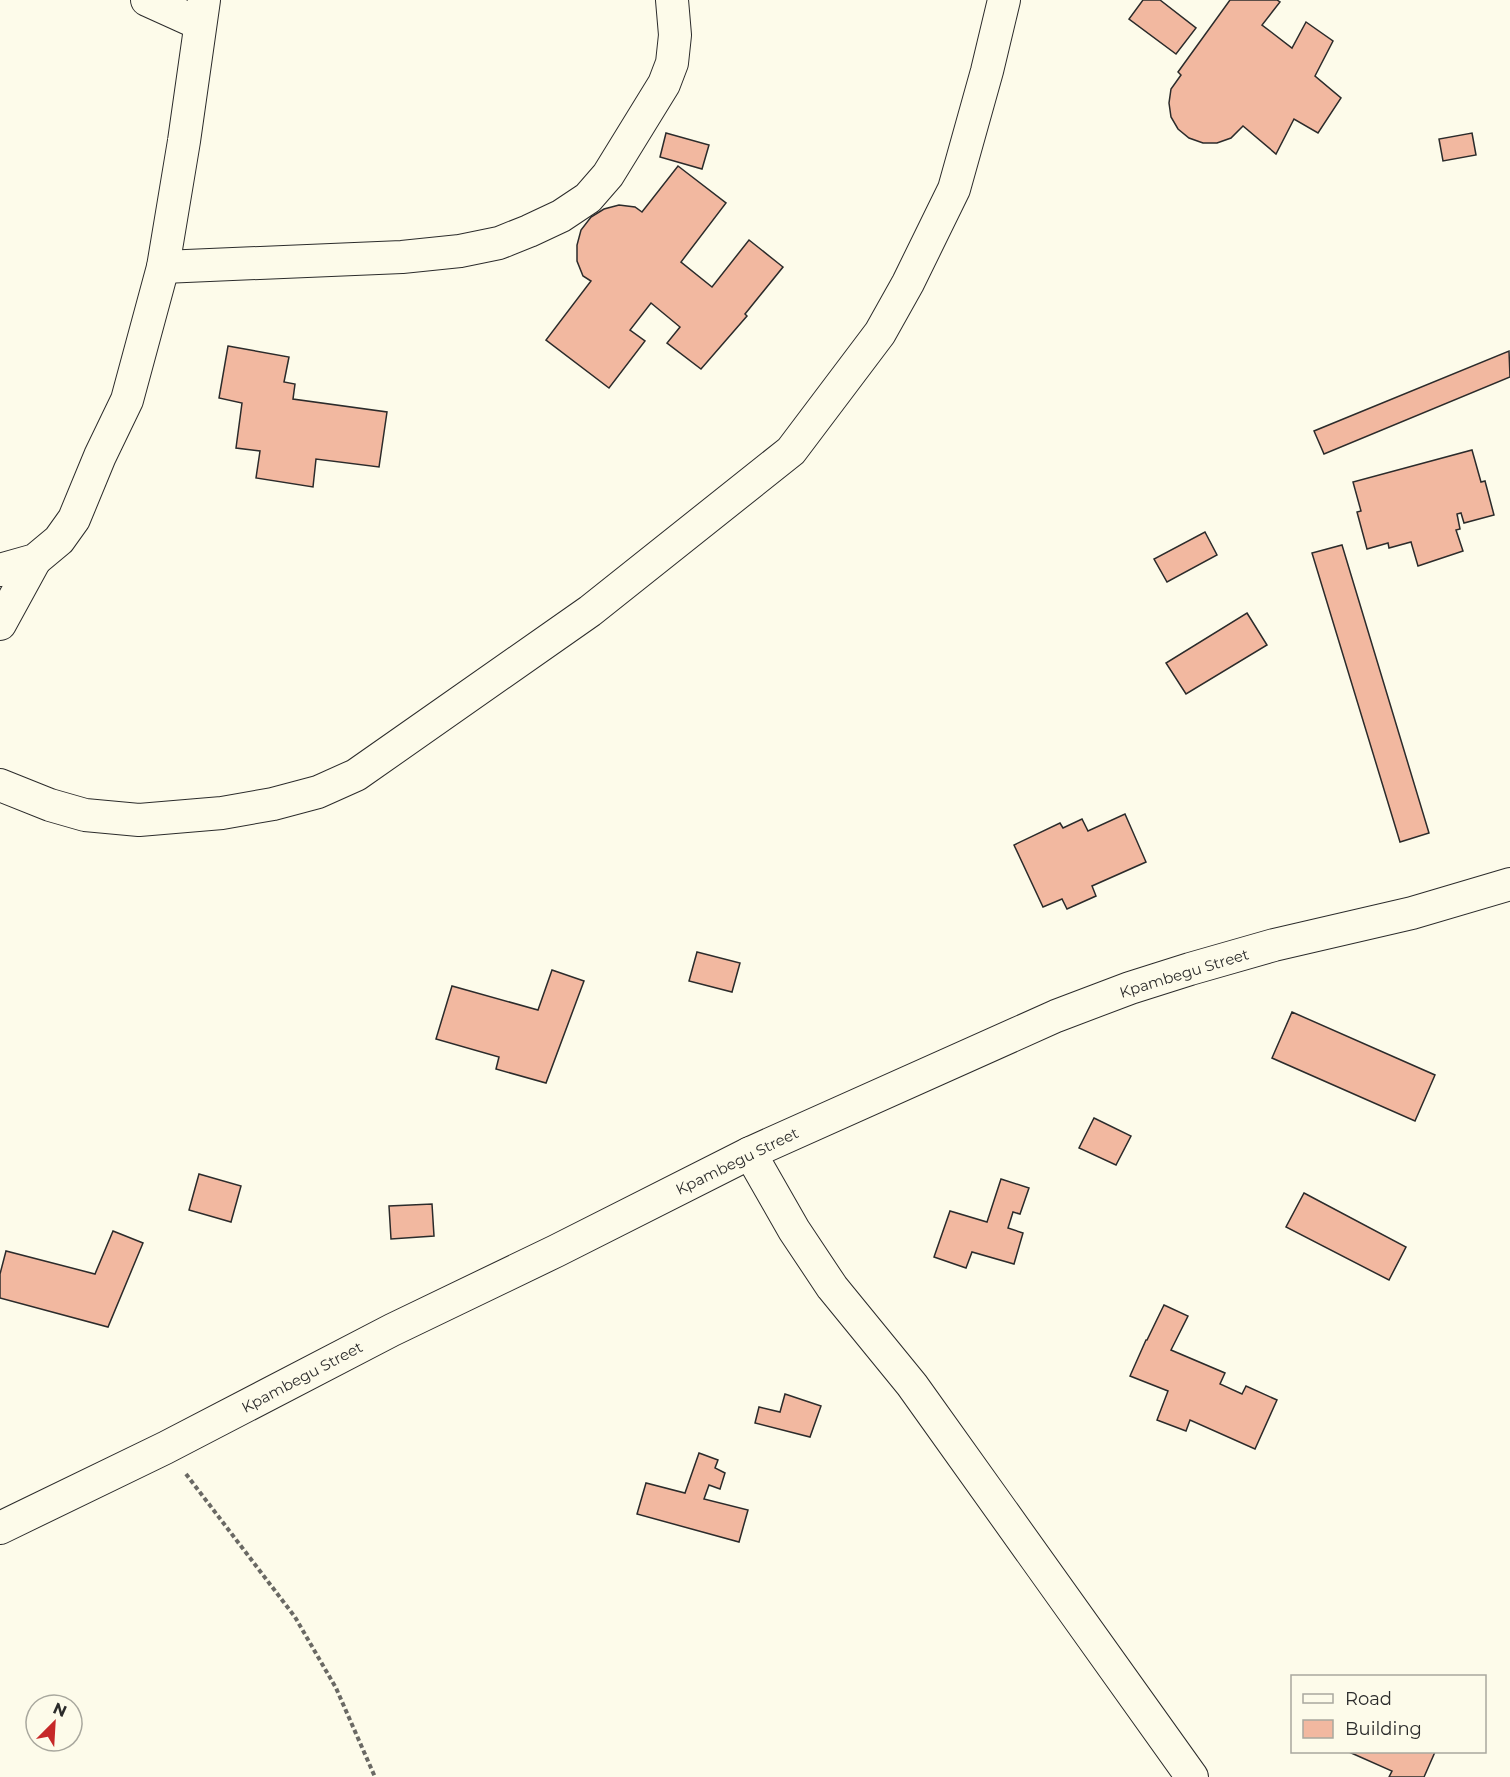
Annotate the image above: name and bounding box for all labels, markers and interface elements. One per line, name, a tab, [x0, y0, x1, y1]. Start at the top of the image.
street label: Kpambegu Street	[1117, 944, 1251, 1002]
street label: Kpambegu Street	[672, 1123, 802, 1199]
street label: Kpambegu Street	[238, 1337, 366, 1417]
legend	[1291, 1675, 1486, 1753]
text: Road	[1345, 1688, 1392, 1710]
north arrow	[24, 1693, 84, 1753]
text: N	[50, 1698, 70, 1721]
text: Building	[1345, 1718, 1422, 1740]

